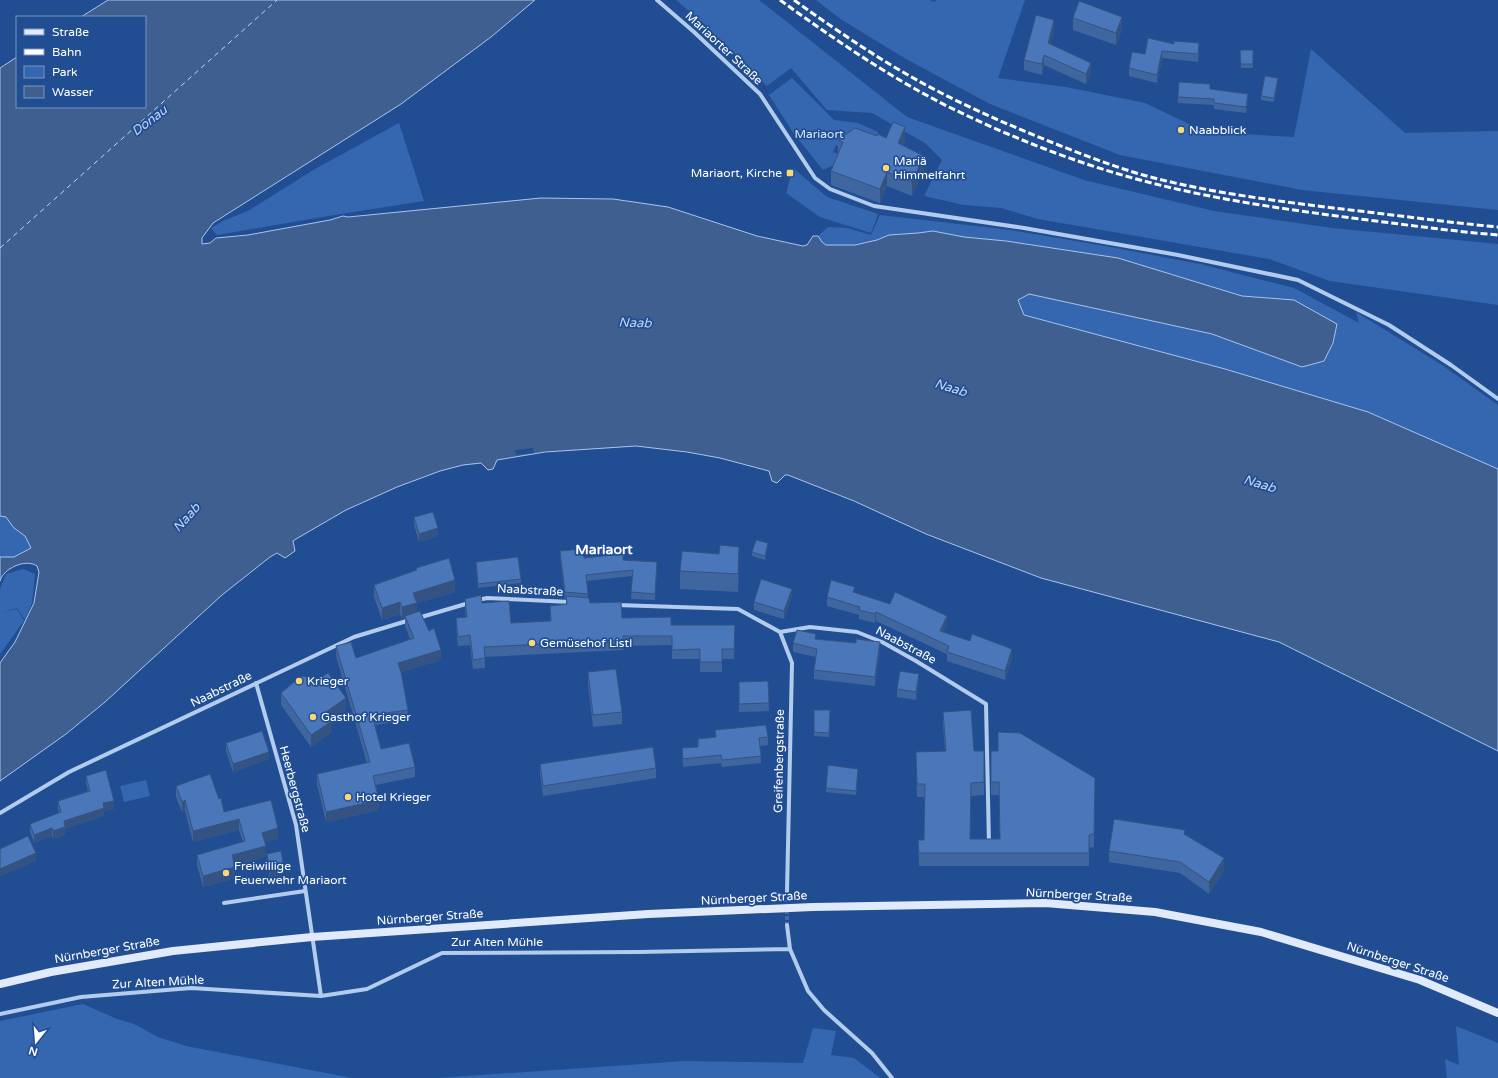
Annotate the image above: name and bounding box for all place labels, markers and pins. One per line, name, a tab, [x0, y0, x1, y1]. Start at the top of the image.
place label: Naabblick	[1189, 123, 1247, 137]
marker: Naabblick	[1176, 125, 1186, 135]
place label: Mariä Himmelfahrt	[894, 154, 966, 182]
marker: Mariä Himmelfahrt	[881, 163, 891, 173]
place label: Mariaort, Kirche	[691, 166, 782, 180]
marker: Mariaort, Kirche	[785, 168, 795, 178]
place label: Gemüsehof Listl	[540, 636, 632, 650]
marker: Gemüsehof Listl	[527, 638, 537, 648]
place label: Krieger	[307, 674, 349, 688]
marker: Krieger	[294, 676, 304, 686]
place label: Gasthof Krieger	[321, 710, 411, 724]
marker: Gasthof Krieger	[308, 712, 318, 722]
place label: Hotel Krieger	[356, 790, 431, 804]
marker: Hotel Krieger	[343, 792, 353, 802]
place label: Freiwillige Feuerwehr Mariaort	[234, 859, 347, 887]
marker: Freiwillige Feuerwehr Mariaort	[221, 868, 231, 878]

